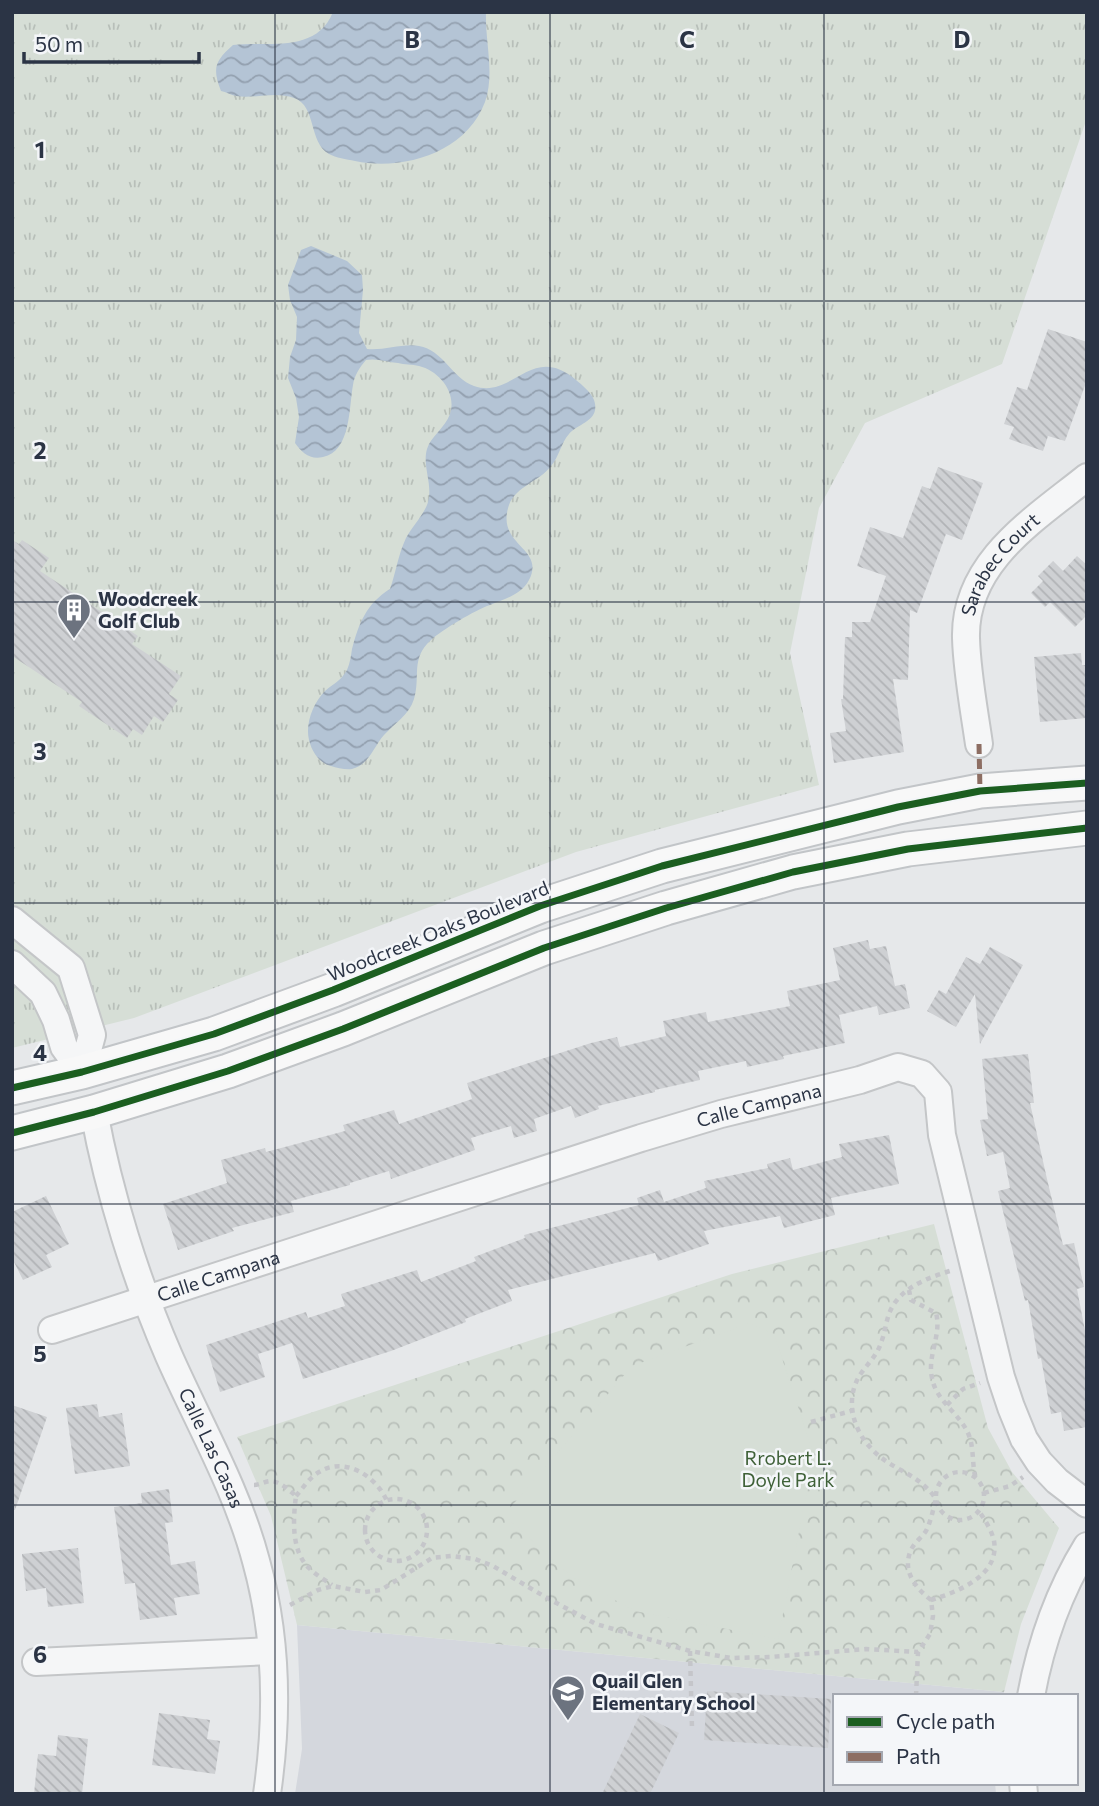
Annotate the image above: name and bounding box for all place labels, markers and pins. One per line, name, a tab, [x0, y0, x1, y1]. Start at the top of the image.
place label: Woodcreek Golf Club	[98, 587, 198, 632]
building icon: Woodcreek Golf Club	[55, 591, 93, 640]
place label: Quail Glen Elementary School	[592, 1669, 756, 1714]
school or university icon: Quail Glen Elementary School	[549, 1673, 587, 1722]

